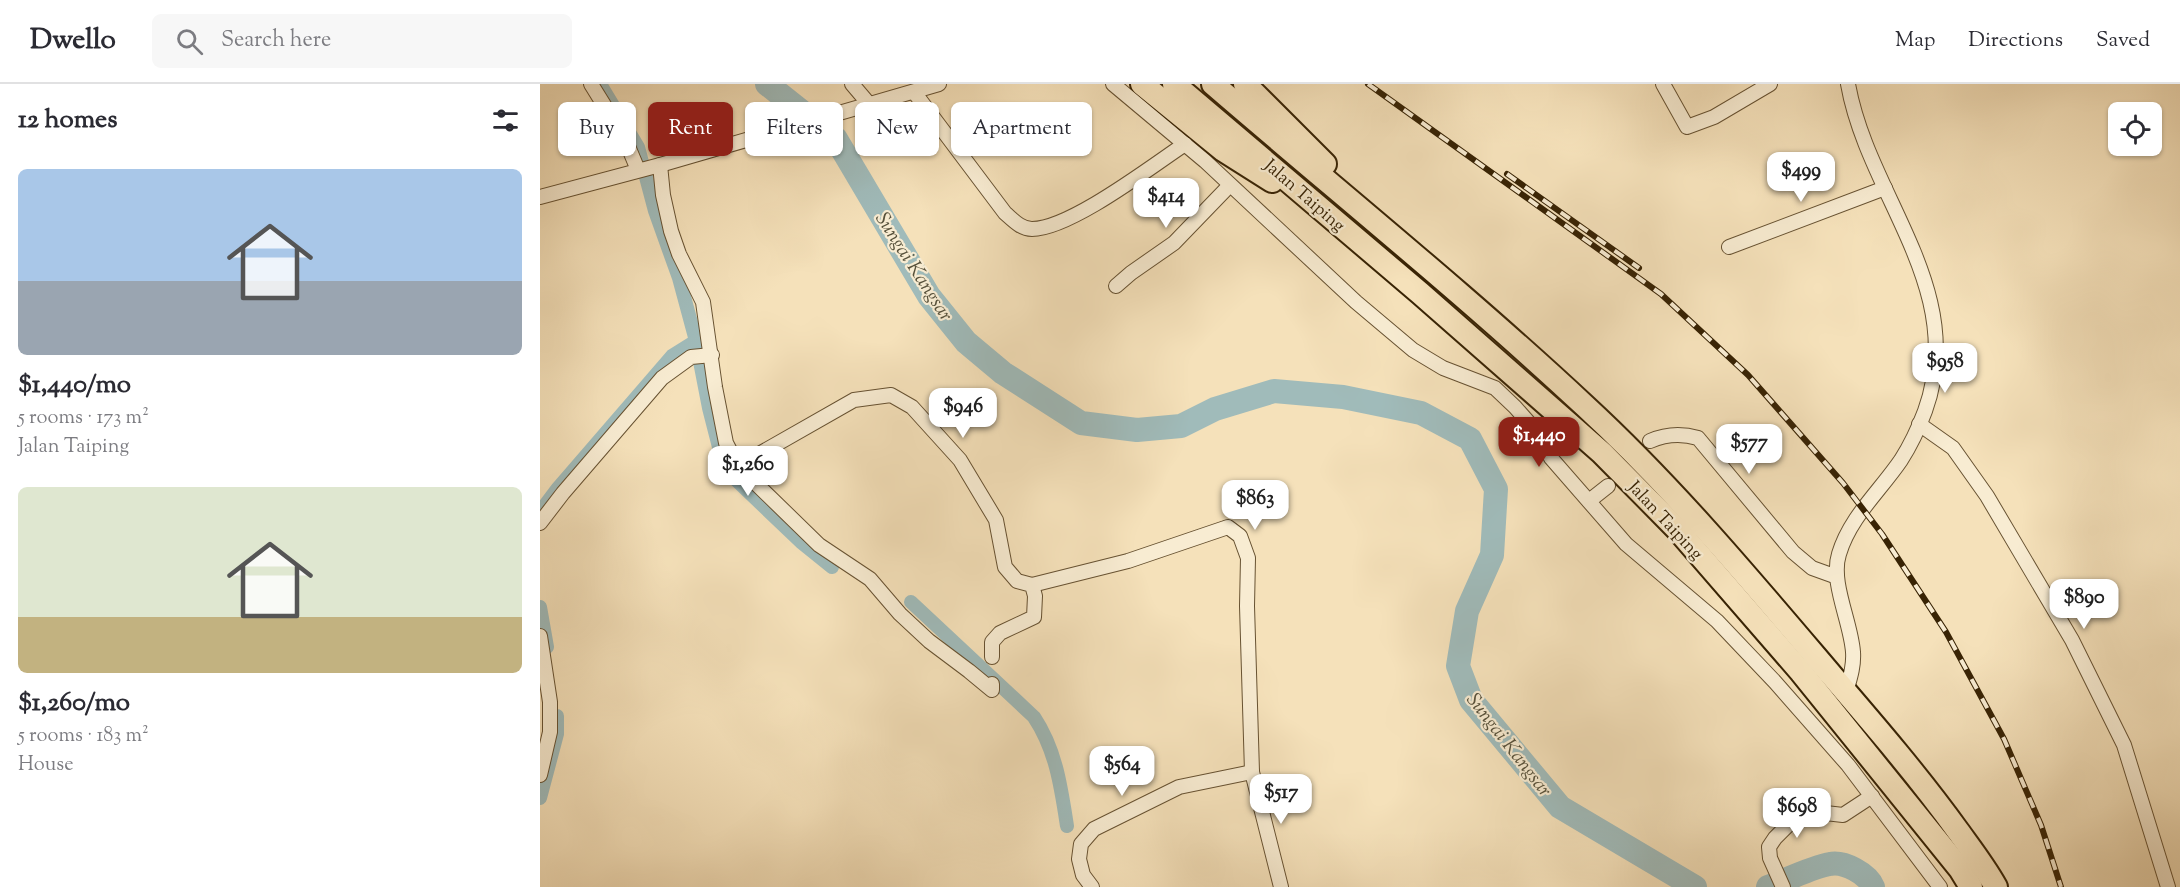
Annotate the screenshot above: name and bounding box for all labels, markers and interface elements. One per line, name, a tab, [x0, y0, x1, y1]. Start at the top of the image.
search box	[152, 14, 572, 68]
text: Dwello	[30, 21, 116, 61]
icon: search	[173, 25, 206, 58]
text: Search here	[221, 25, 331, 57]
text: Map	[1895, 26, 1935, 56]
text: Directions	[1968, 26, 2063, 56]
text: Saved	[2096, 26, 2150, 56]
text: 12 homes	[18, 102, 117, 139]
chip: Buy	[558, 102, 636, 156]
chip: Rent	[648, 102, 733, 156]
chip: Filters	[745, 102, 843, 156]
chip: New	[855, 102, 939, 156]
chip: Apartment	[951, 102, 1092, 156]
map controls	[2108, 102, 2162, 156]
button: locate	[2108, 102, 2162, 156]
icon: filters	[489, 104, 522, 137]
pin: $499	[1765, 152, 1837, 203]
street label: Jalan Taiping	[1257, 153, 1350, 239]
text: $499	[1781, 157, 1821, 186]
pin: $414	[1130, 178, 1202, 229]
text: $414	[1147, 183, 1185, 212]
water label: Sungai Kangsar	[867, 207, 959, 328]
icon: home	[216, 208, 324, 316]
pin: $958	[1909, 343, 1981, 394]
text: $958	[1926, 348, 1964, 377]
text: $1,440/mo	[18, 367, 131, 404]
pin: $946	[927, 388, 999, 439]
text: $946	[943, 393, 983, 422]
text: 5 rooms · 173 m²	[18, 404, 149, 433]
pin: $1,440	[1490, 417, 1588, 468]
text: $1,440	[1512, 422, 1566, 451]
pin: $577	[1713, 424, 1785, 475]
text: $577	[1730, 429, 1768, 458]
text: Jalan Taiping	[18, 433, 129, 462]
pin: $1,260	[699, 446, 797, 497]
text: $1,260	[722, 451, 774, 480]
street label: Jalan Taiping	[1620, 475, 1708, 567]
pin: $863	[1219, 480, 1291, 531]
text: $863	[1236, 485, 1274, 514]
icon: home	[216, 526, 324, 634]
pin: $890	[2048, 579, 2120, 630]
text: $890	[2064, 584, 2104, 613]
text: $1,260/mo	[18, 685, 130, 722]
water label: Sungai Kangsar	[1458, 687, 1558, 804]
text: 5 rooms · 183 m²	[18, 722, 149, 751]
pin: $564	[1086, 746, 1158, 797]
text: House	[18, 751, 73, 780]
text: $564	[1103, 751, 1141, 780]
pin: $517	[1245, 774, 1317, 825]
text: $517	[1264, 779, 1298, 808]
pin: $698	[1761, 788, 1833, 839]
text: $698	[1777, 793, 1817, 822]

